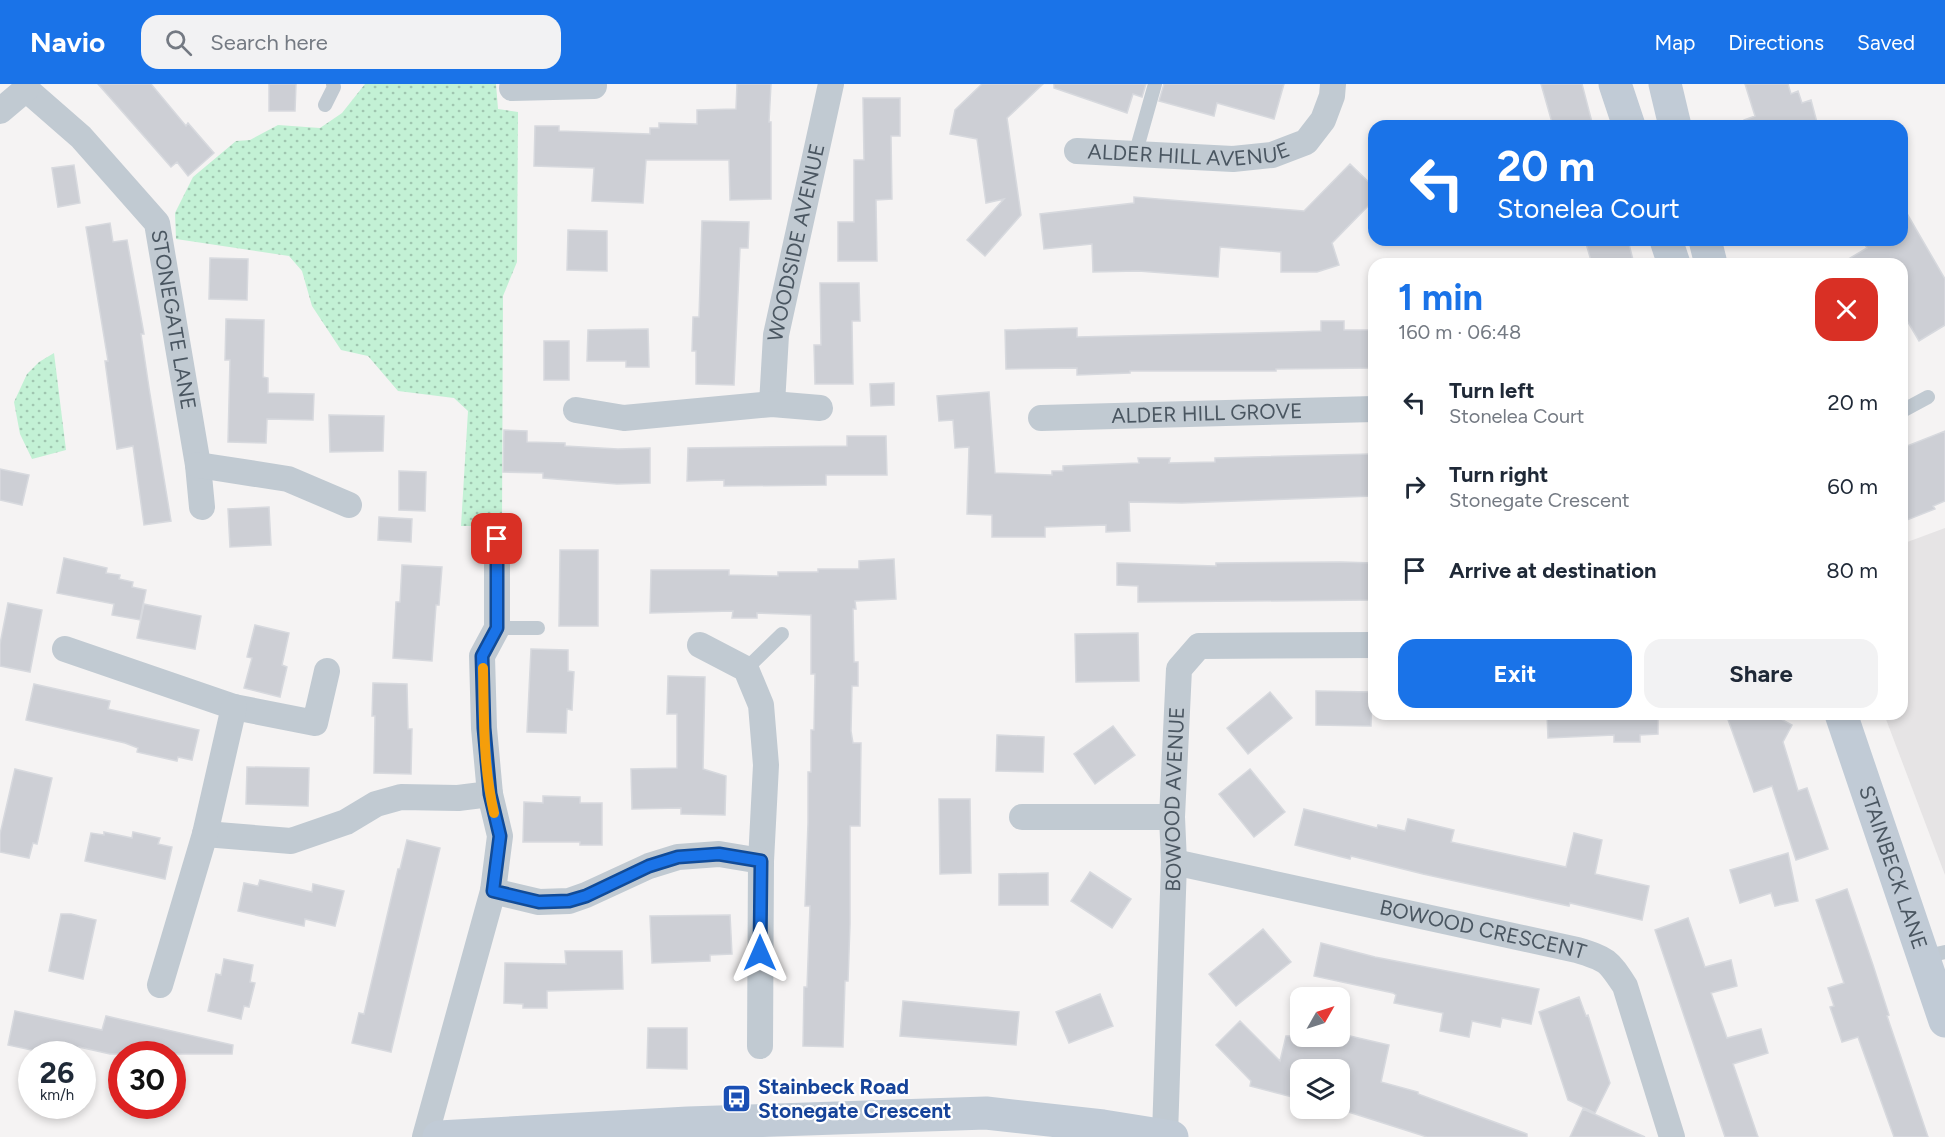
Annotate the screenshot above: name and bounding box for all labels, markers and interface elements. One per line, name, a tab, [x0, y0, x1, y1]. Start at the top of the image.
search box	[141, 15, 561, 69]
text: Navio	[30, 25, 105, 59]
icon: search	[162, 26, 195, 59]
text: Search here	[210, 29, 328, 56]
text: Map	[1654, 30, 1695, 55]
text: Directions	[1728, 30, 1824, 55]
text: Saved	[1857, 30, 1915, 55]
street label: ALDER HILL AVENUE	[1087, 136, 1293, 171]
street label: WOODSIDE AVENUE	[762, 141, 830, 343]
text: 20 m	[1497, 141, 1595, 192]
icon: left	[1398, 144, 1476, 222]
text: Stonelea Court	[1497, 192, 1680, 225]
street label: STONEGATE LANE	[146, 228, 201, 412]
text: 1 min	[1398, 276, 1483, 319]
button: close	[1815, 278, 1878, 341]
text: 160 m · 06:48	[1398, 320, 1521, 344]
text: Turn left	[1449, 377, 1535, 404]
icon: left	[1398, 386, 1431, 419]
text: 20 m	[1827, 389, 1878, 416]
street label: ALDER HILL GROVE	[1111, 398, 1303, 428]
text: Stonelea Court	[1449, 404, 1584, 428]
text: Turn right	[1449, 461, 1548, 488]
icon: right	[1398, 470, 1431, 503]
text: 60 m	[1827, 473, 1878, 500]
text: Stonegate Crescent	[1449, 488, 1630, 512]
pin	[471, 513, 522, 564]
icon: arrive	[480, 522, 513, 555]
icon: arrive	[1398, 554, 1431, 587]
text: Arrive at destination	[1449, 557, 1657, 584]
text: 80 m	[1826, 557, 1878, 584]
button: Exit	[1398, 639, 1632, 708]
button: Share	[1644, 639, 1878, 708]
street label: BOWOOD AVENUE	[1159, 706, 1189, 892]
street label: STAINBECK LANE	[1854, 782, 1933, 953]
street label: BOWOOD CRESCENT	[1377, 894, 1590, 964]
position arrow	[728, 921, 792, 985]
north arrow	[1290, 987, 1350, 1047]
map controls	[1290, 987, 1350, 1119]
speed limit sign: 30	[108, 1041, 186, 1119]
text: 26	[40, 1054, 74, 1091]
button: layers	[1290, 1059, 1350, 1119]
place label: Stainbeck Road Stonegate Crescent	[758, 1074, 952, 1123]
bus stop icon: Stainbeck Road Stonegate Crescent	[721, 1083, 753, 1115]
text: km/h	[40, 1086, 74, 1104]

